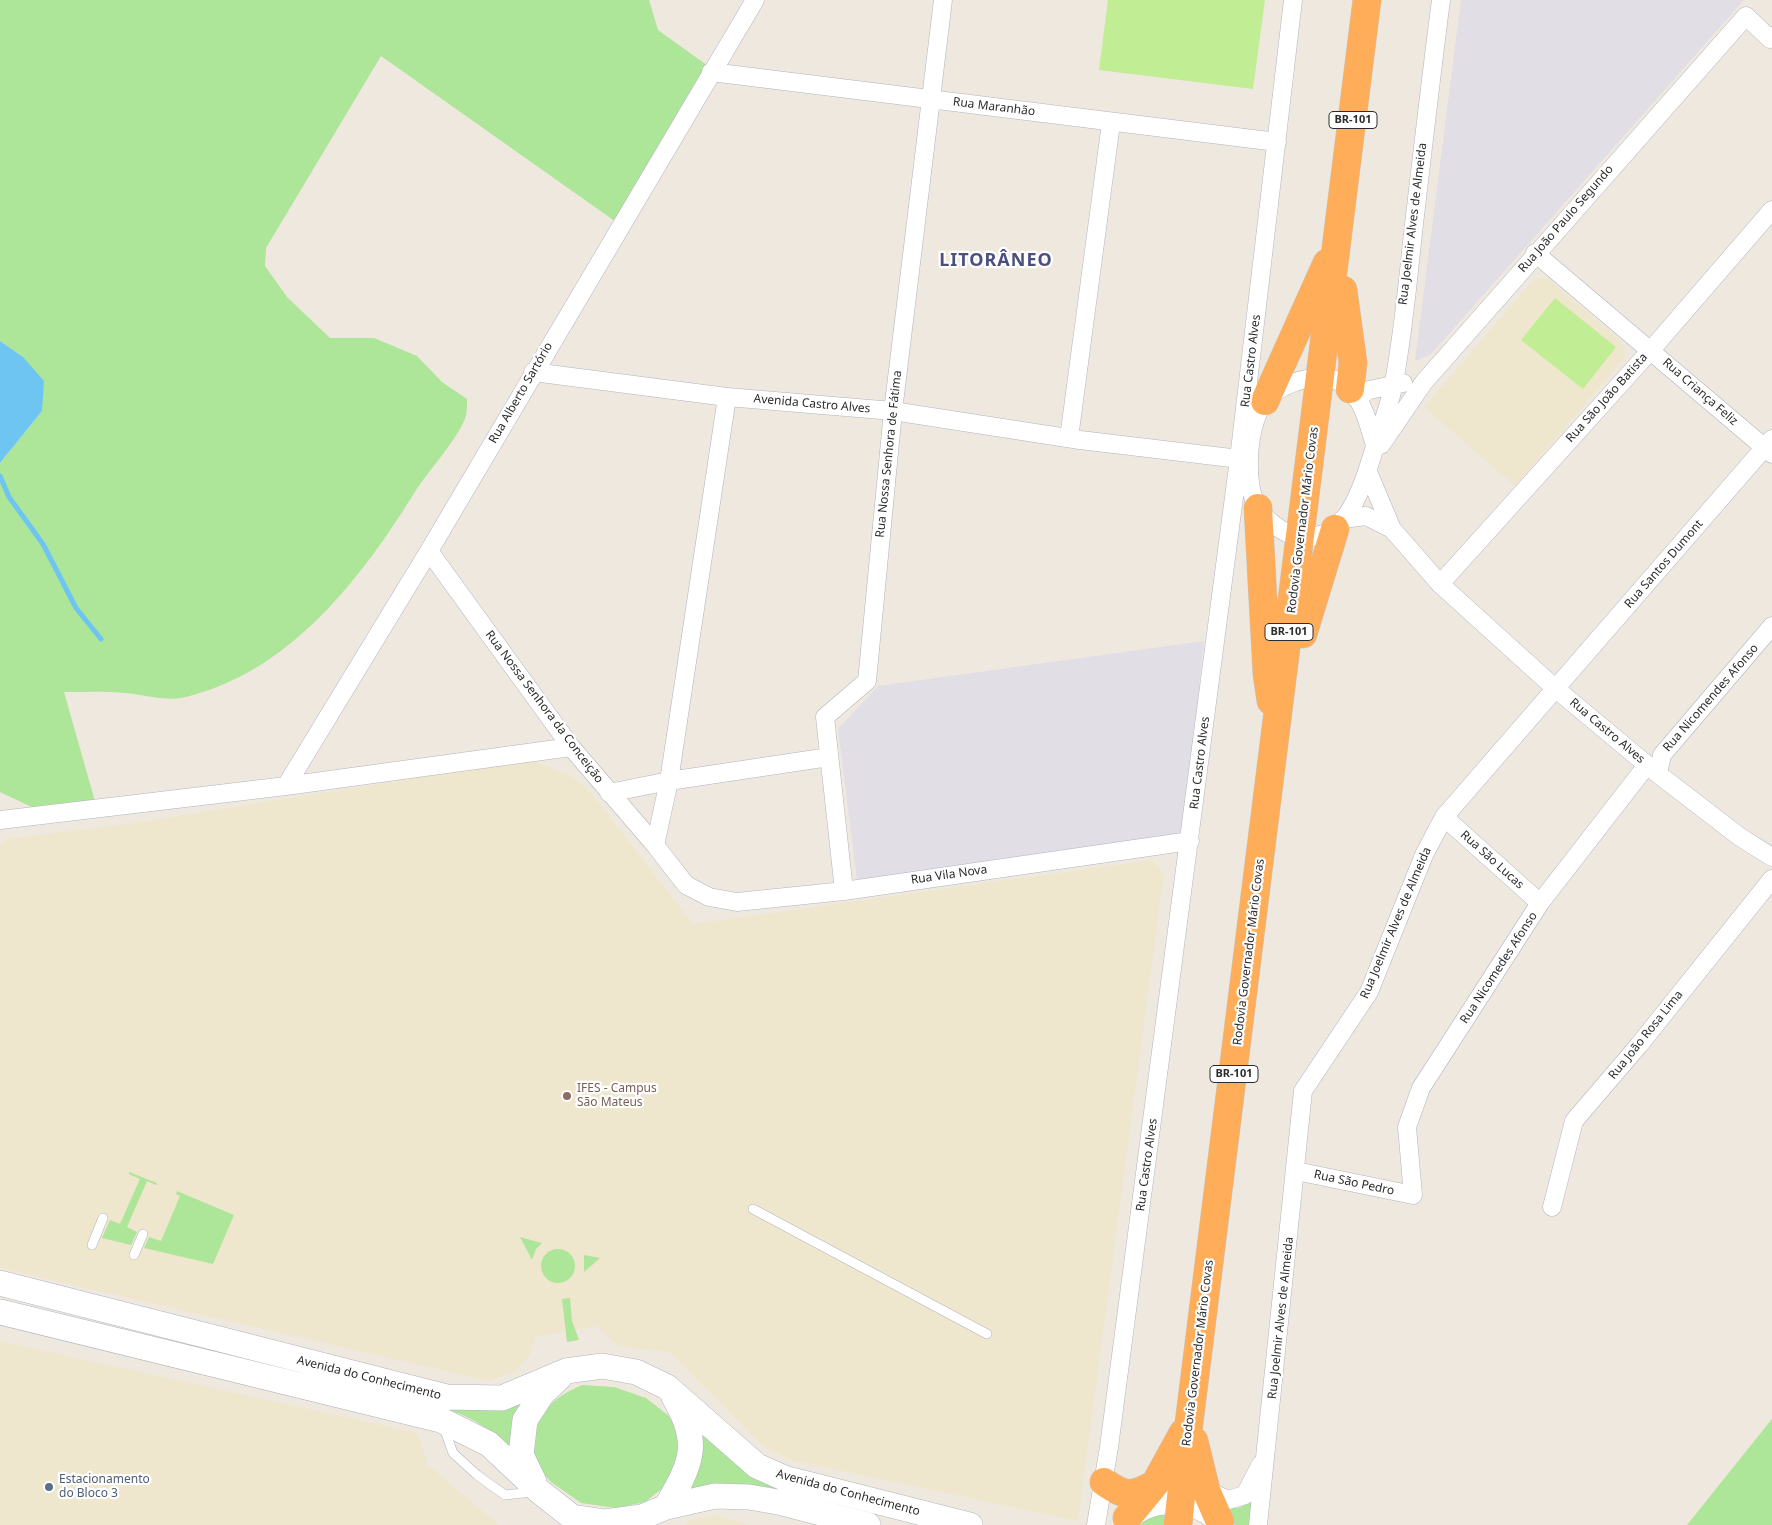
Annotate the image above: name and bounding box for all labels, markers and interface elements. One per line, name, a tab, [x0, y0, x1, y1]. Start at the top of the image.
street label: Rua Maranhão	[952, 95, 1036, 119]
road number: BR-101	[1329, 112, 1377, 128]
street label: Rua Joelmir Alves de Almeida	[1396, 142, 1430, 306]
street label: Rua João Paulo Segundo	[1515, 162, 1617, 276]
district label: LITORÂNEO	[938, 250, 1054, 272]
street label: Rua Castro Alves	[1238, 314, 1264, 408]
street label: Rua Alberto Sartório	[486, 340, 556, 446]
street label: Rua São João Batista	[1563, 351, 1651, 445]
street label: Rua Criança Feliz	[1659, 355, 1741, 429]
street label: Rua Nossa Senhora de Fátima	[873, 370, 905, 538]
street label: Avenida Castro Alves	[753, 392, 871, 416]
street label: Rodovia Governador Mário Covas	[1284, 426, 1322, 614]
street label: Rua Santos Dumont	[1622, 517, 1706, 611]
road number: BR-101	[1265, 624, 1313, 640]
street label: Rua Nossa Senhora da Conceição	[482, 628, 606, 786]
street label: Rua Nicomendes Afonso	[1660, 641, 1762, 755]
street label: Rua Castro Alves	[1567, 695, 1647, 767]
street label: Rua Castro Alves	[1187, 716, 1213, 810]
street label: Rua São Lucas	[1457, 828, 1527, 892]
street label: Rua Joelmir Alves de Almeida	[1357, 845, 1435, 1001]
street label: Rodovia Governador Mário Covas	[1230, 858, 1268, 1046]
street label: Rua Vila Nova	[910, 863, 988, 887]
street label: Rua Nicomedes Afonso	[1457, 909, 1541, 1027]
street label: Rua João Rosa Lima	[1606, 988, 1686, 1082]
road number: BR-101	[1210, 1066, 1258, 1082]
place label: IFES - Campus São Mateus	[577, 1082, 657, 1110]
marker: IFES - Campus São Mateus	[561, 1090, 573, 1102]
street label: Rua Castro Alves	[1133, 1118, 1161, 1212]
street label: Rua São Pedro	[1312, 1167, 1396, 1199]
street label: Rua Joelmir Alves de Almeida	[1265, 1236, 1297, 1400]
street label: Rodovia Governador Mário Covas	[1179, 1259, 1217, 1447]
street label: Avenida do Conhecimento	[295, 1353, 443, 1403]
street label: Avenida do Conhecimento	[774, 1467, 922, 1519]
place label: Estacionamento do Bloco 3	[59, 1473, 150, 1501]
marker: Estacionamento do Bloco 3	[43, 1481, 55, 1493]

